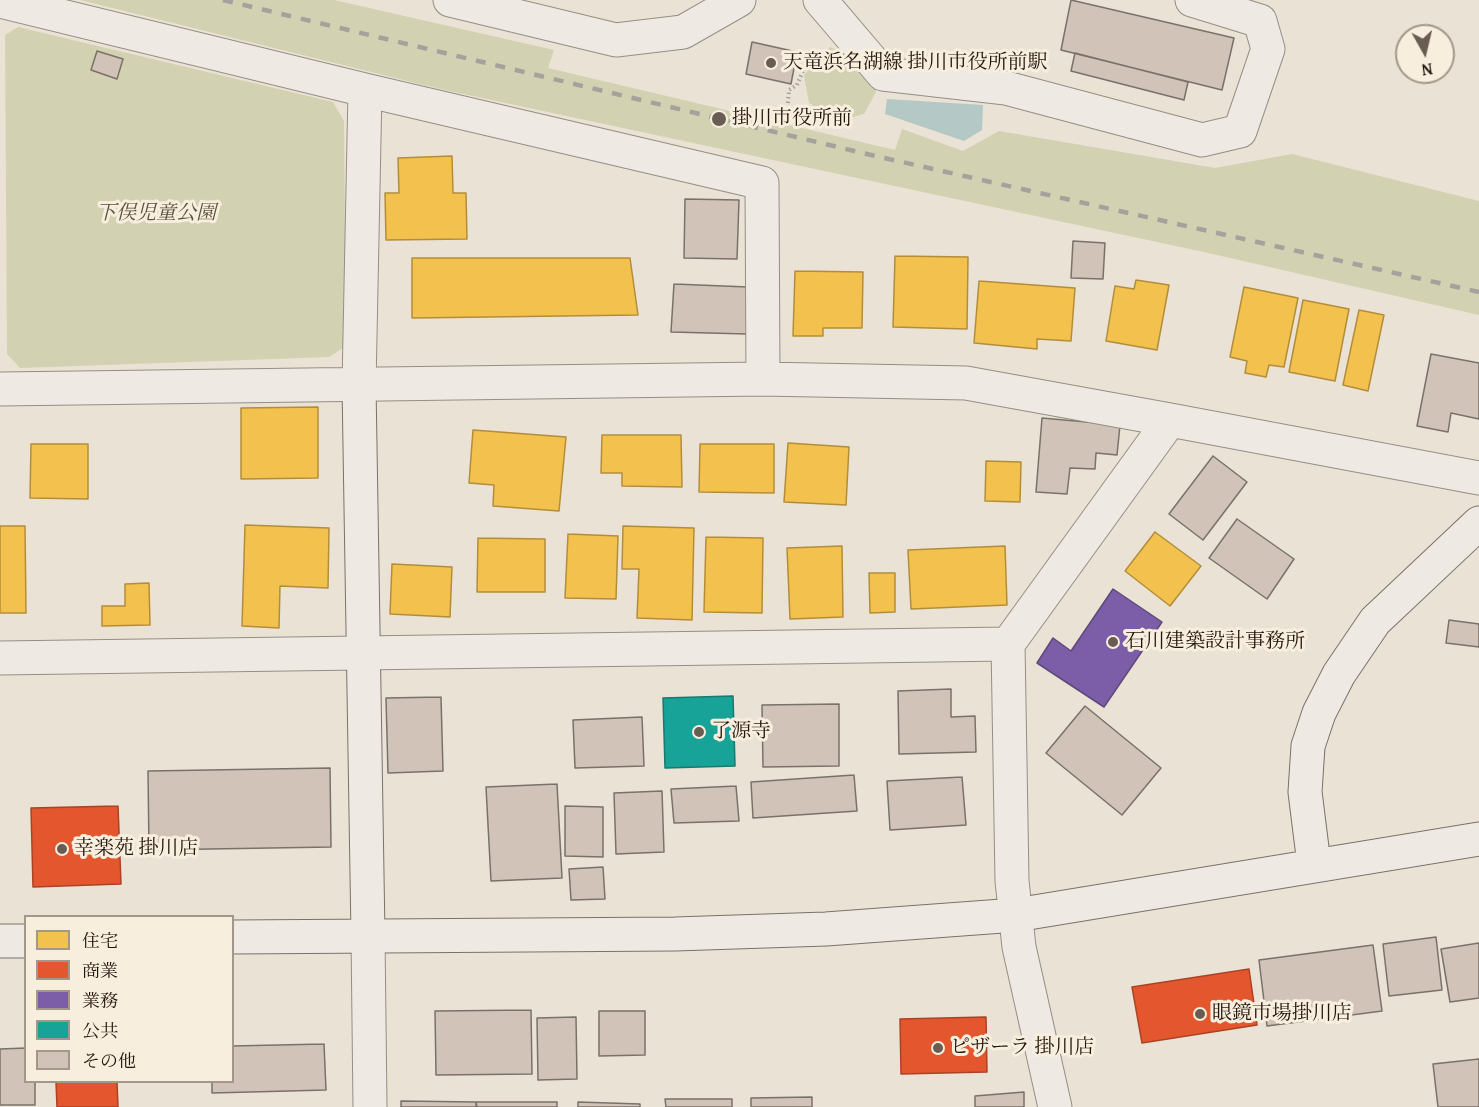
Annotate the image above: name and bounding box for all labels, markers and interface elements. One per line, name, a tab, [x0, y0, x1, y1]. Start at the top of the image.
north arrow	[1395, 24, 1455, 84]
place label: 天竜浜名湖線 掛川市役所前駅	[783, 51, 1047, 75]
marker: 天竜浜名湖線 掛川市役所前駅	[764, 56, 778, 70]
text: N	[1420, 57, 1434, 82]
place label: 掛川市役所前	[732, 107, 852, 131]
marker: 掛川市役所前	[710, 110, 728, 128]
park label: 下俣児童公園	[96, 202, 216, 226]
place label: 石川建築設計事務所	[1125, 630, 1305, 654]
marker: 石川建築設計事務所	[1106, 635, 1120, 649]
place label: 了源寺	[711, 720, 771, 744]
marker: 了源寺	[692, 725, 706, 739]
place label: 幸楽苑 掛川店	[74, 837, 198, 861]
marker: 幸楽苑 掛川店	[55, 842, 69, 856]
legend	[24, 915, 234, 1083]
text: 住宅	[82, 927, 118, 954]
text: 商業	[82, 957, 118, 984]
text: 業務	[82, 987, 118, 1014]
place label: 眼鏡市場掛川店	[1212, 1002, 1352, 1026]
marker: 眼鏡市場掛川店	[1193, 1007, 1207, 1021]
text: 公共	[82, 1017, 118, 1044]
place label: ピザーラ 掛川店	[950, 1036, 1094, 1060]
marker: ピザーラ 掛川店	[931, 1041, 945, 1055]
text: その他	[82, 1047, 136, 1074]

